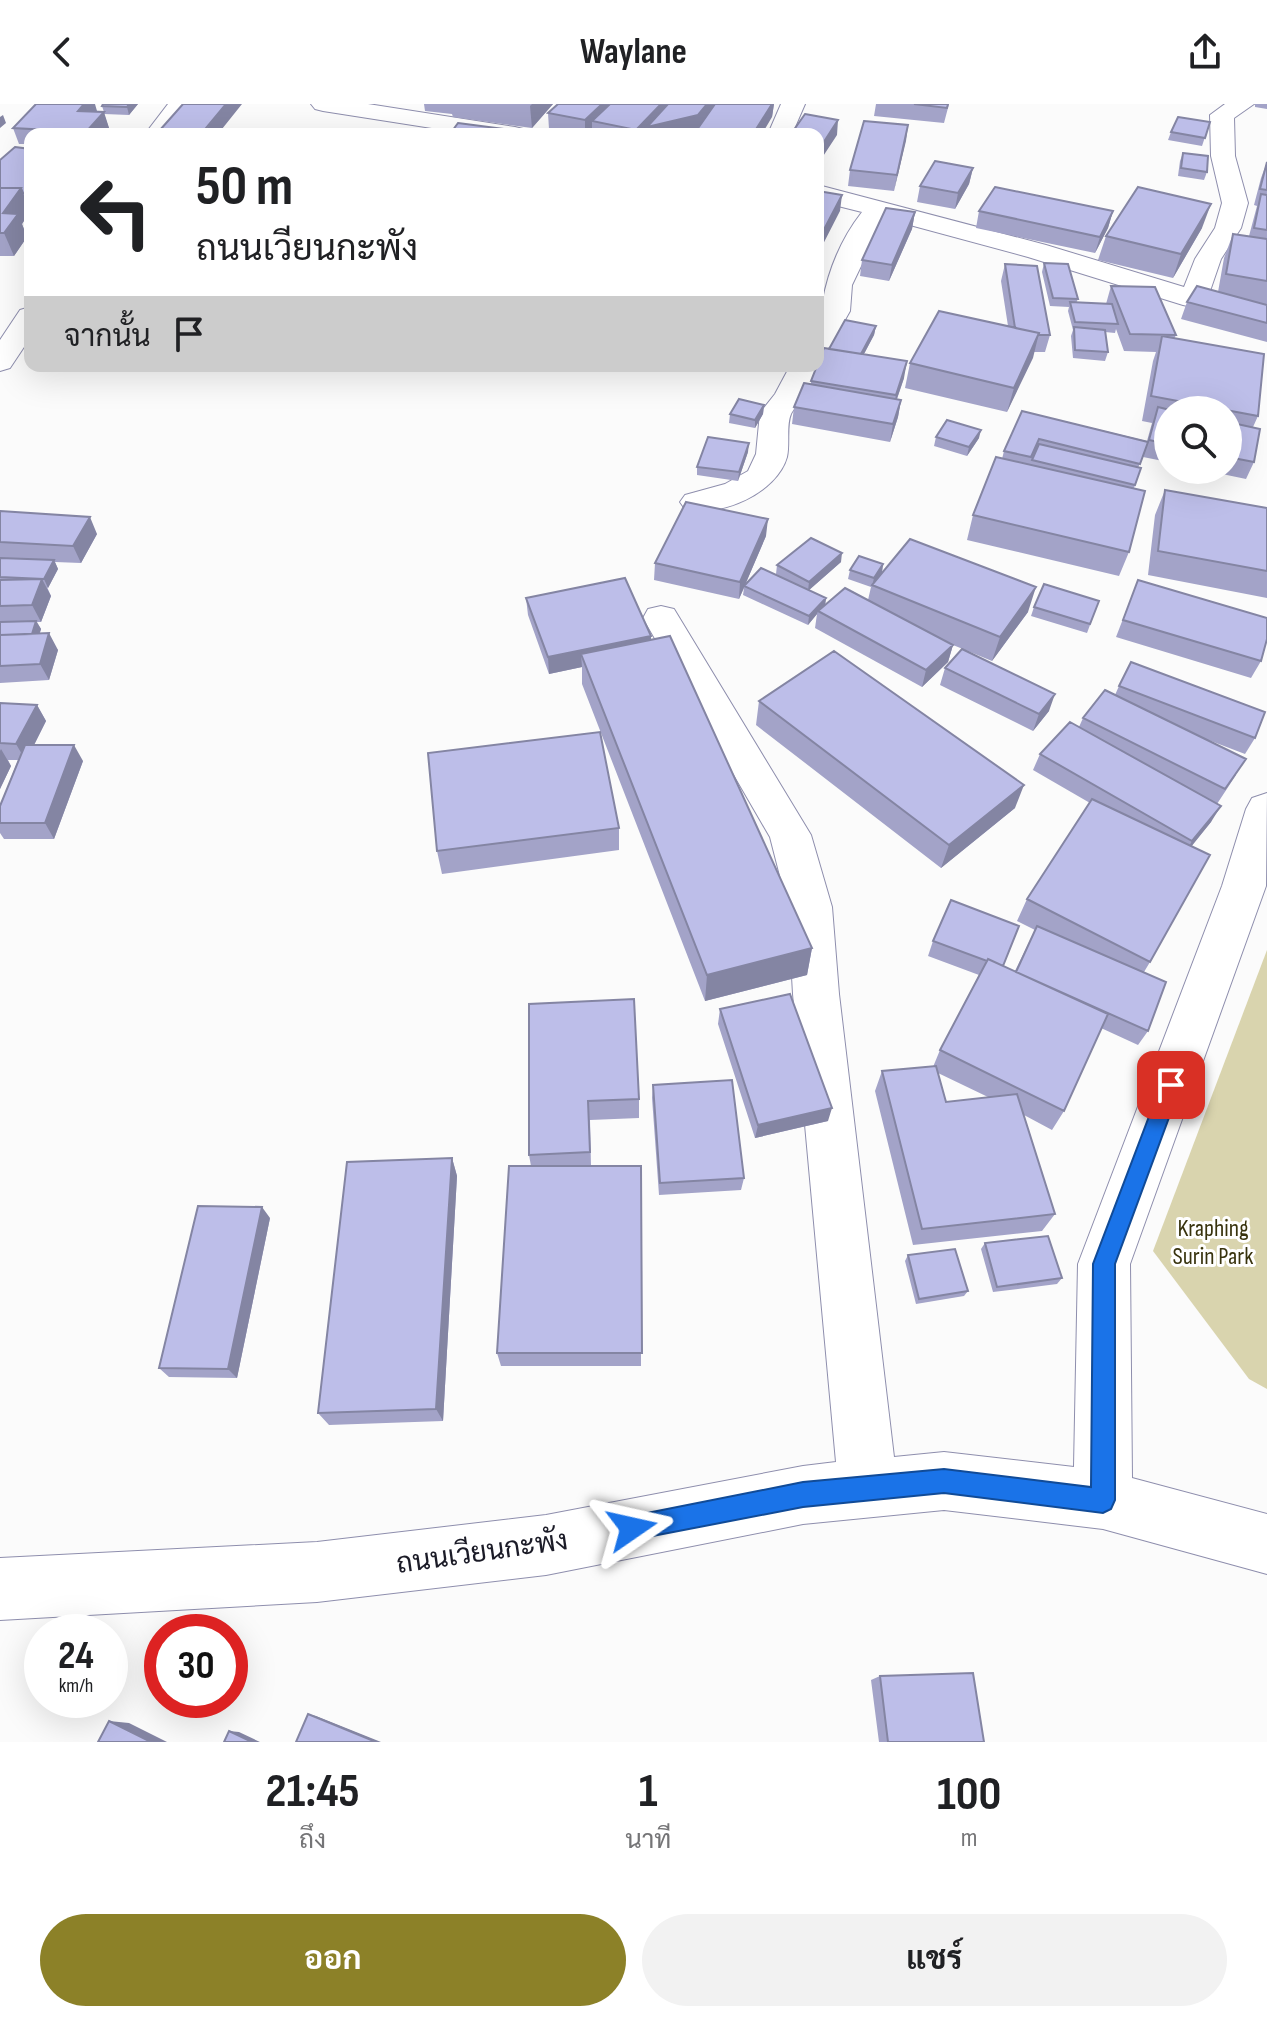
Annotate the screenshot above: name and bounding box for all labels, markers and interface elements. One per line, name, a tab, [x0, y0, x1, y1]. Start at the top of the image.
icon: back	[40, 30, 84, 74]
icon: share	[1183, 30, 1227, 74]
text: Waylane	[580, 31, 687, 74]
text: 50 m	[196, 154, 293, 221]
icon: left	[64, 160, 168, 264]
text: ถนนเวียนกะพัง	[196, 228, 418, 271]
icon: arrive	[167, 312, 211, 356]
text: จากนั้น	[64, 319, 151, 355]
map controls	[1154, 396, 1242, 484]
button: search	[1154, 396, 1242, 484]
pin	[1137, 1051, 1205, 1119]
icon: arrive	[1149, 1063, 1193, 1107]
park label: Kraphing Surin Park	[1173, 1214, 1253, 1271]
position arrow	[590, 1486, 674, 1570]
street label: ถนนเวียนกะพัง	[394, 1521, 570, 1581]
speed limit sign: 30	[144, 1614, 248, 1718]
text: 24	[58, 1632, 94, 1680]
text: km/h	[59, 1674, 93, 1698]
text: 21:45	[266, 1763, 360, 1820]
text: 1	[639, 1763, 658, 1820]
text: 100	[937, 1766, 1001, 1823]
text: m	[961, 1823, 978, 1854]
text: ถึง	[299, 1825, 326, 1856]
text: นาที	[625, 1825, 671, 1856]
button: ออก	[40, 1914, 626, 2006]
button: แชร์	[642, 1914, 1227, 2006]

